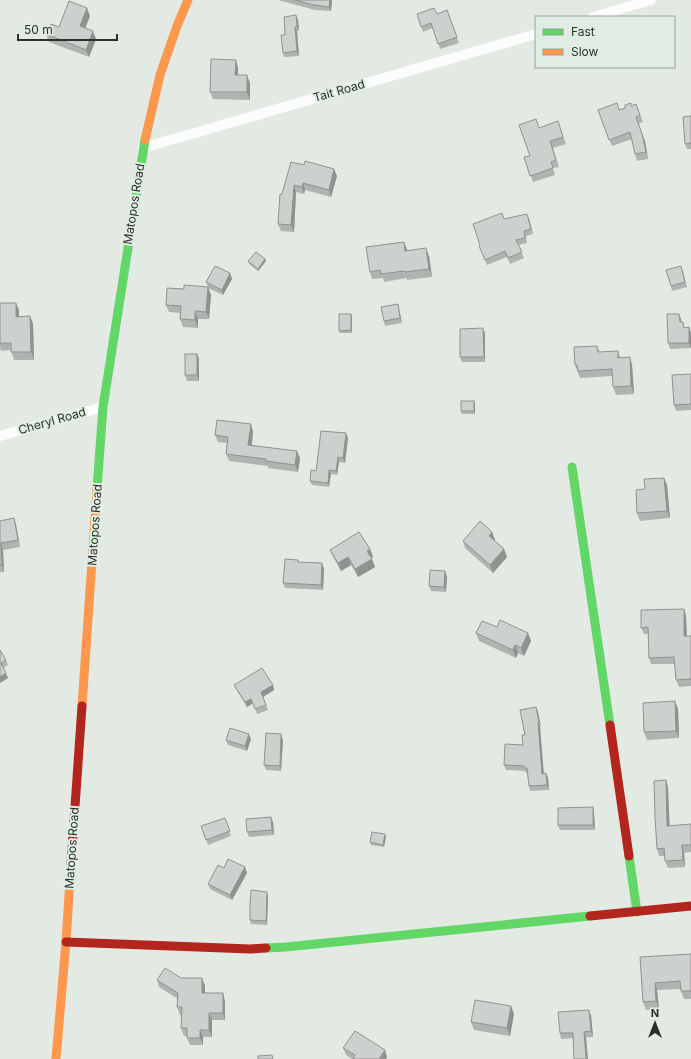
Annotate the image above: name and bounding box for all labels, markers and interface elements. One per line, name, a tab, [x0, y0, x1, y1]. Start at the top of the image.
scale bar	[18, 16, 117, 42]
legend	[535, 16, 675, 68]
text: 50 m	[24, 22, 53, 37]
text: Fast	[571, 24, 595, 39]
text: Slow	[571, 44, 599, 59]
street label: Tait Road	[311, 76, 366, 105]
street label: Matopos Road	[120, 162, 147, 245]
street label: Cheryl Road	[16, 404, 87, 437]
street label: Matopos Road	[84, 484, 105, 566]
street label: Matopos Road	[61, 807, 82, 889]
north arrow	[635, 1003, 675, 1043]
text: N	[651, 1006, 659, 1020]

